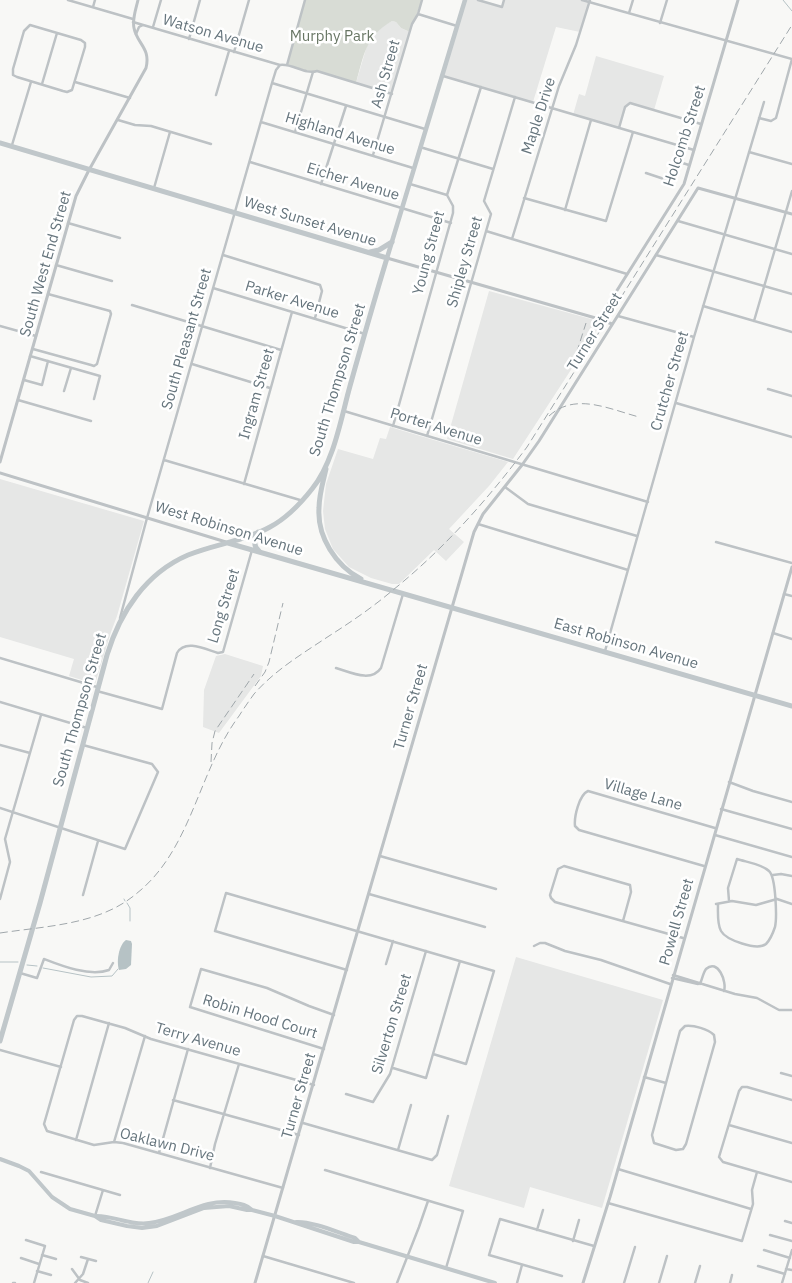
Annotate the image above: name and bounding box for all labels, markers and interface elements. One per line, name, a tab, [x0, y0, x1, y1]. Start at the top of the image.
street label: Watson Avenue	[160, 11, 266, 57]
park label: Murphy Park	[290, 28, 374, 46]
street label: Ash Street	[368, 38, 404, 110]
street label: Maple Drive	[518, 75, 560, 157]
street label: Holcomb Street	[660, 83, 710, 189]
street label: Highland Avenue	[283, 109, 397, 159]
street label: Eicher Avenue	[305, 159, 401, 205]
street label: South West End Street	[17, 189, 75, 339]
street label: West Sunset Avenue	[242, 193, 378, 251]
street label: Young Street	[409, 209, 449, 297]
street label: Shipley Street	[443, 214, 487, 310]
street label: South Pleasant Street	[158, 266, 216, 412]
street label: Parker Avenue	[243, 277, 341, 323]
street label: Turner Street	[564, 290, 626, 374]
street label: South Thompson Street	[306, 301, 370, 459]
street label: Crutcher Street	[647, 329, 693, 433]
street label: Ingram Street	[235, 346, 279, 442]
street label: Porter Avenue	[388, 404, 484, 450]
street label: West Robinson Avenue	[153, 498, 305, 560]
street label: Long Street	[204, 567, 244, 645]
street label: East Robinson Avenue	[552, 615, 700, 673]
street label: South Thompson Street	[49, 631, 111, 789]
street label: Turner Street	[390, 662, 432, 752]
street label: Village Lane	[602, 775, 684, 815]
street label: Powell Street	[656, 876, 698, 968]
street label: Silverton Street	[368, 972, 416, 1076]
street label: Robin Hood Court	[200, 991, 320, 1043]
street label: Terry Avenue	[153, 1019, 243, 1061]
street label: Turner Street	[278, 1051, 320, 1141]
street label: Oaklawn Drive	[118, 1125, 216, 1165]

